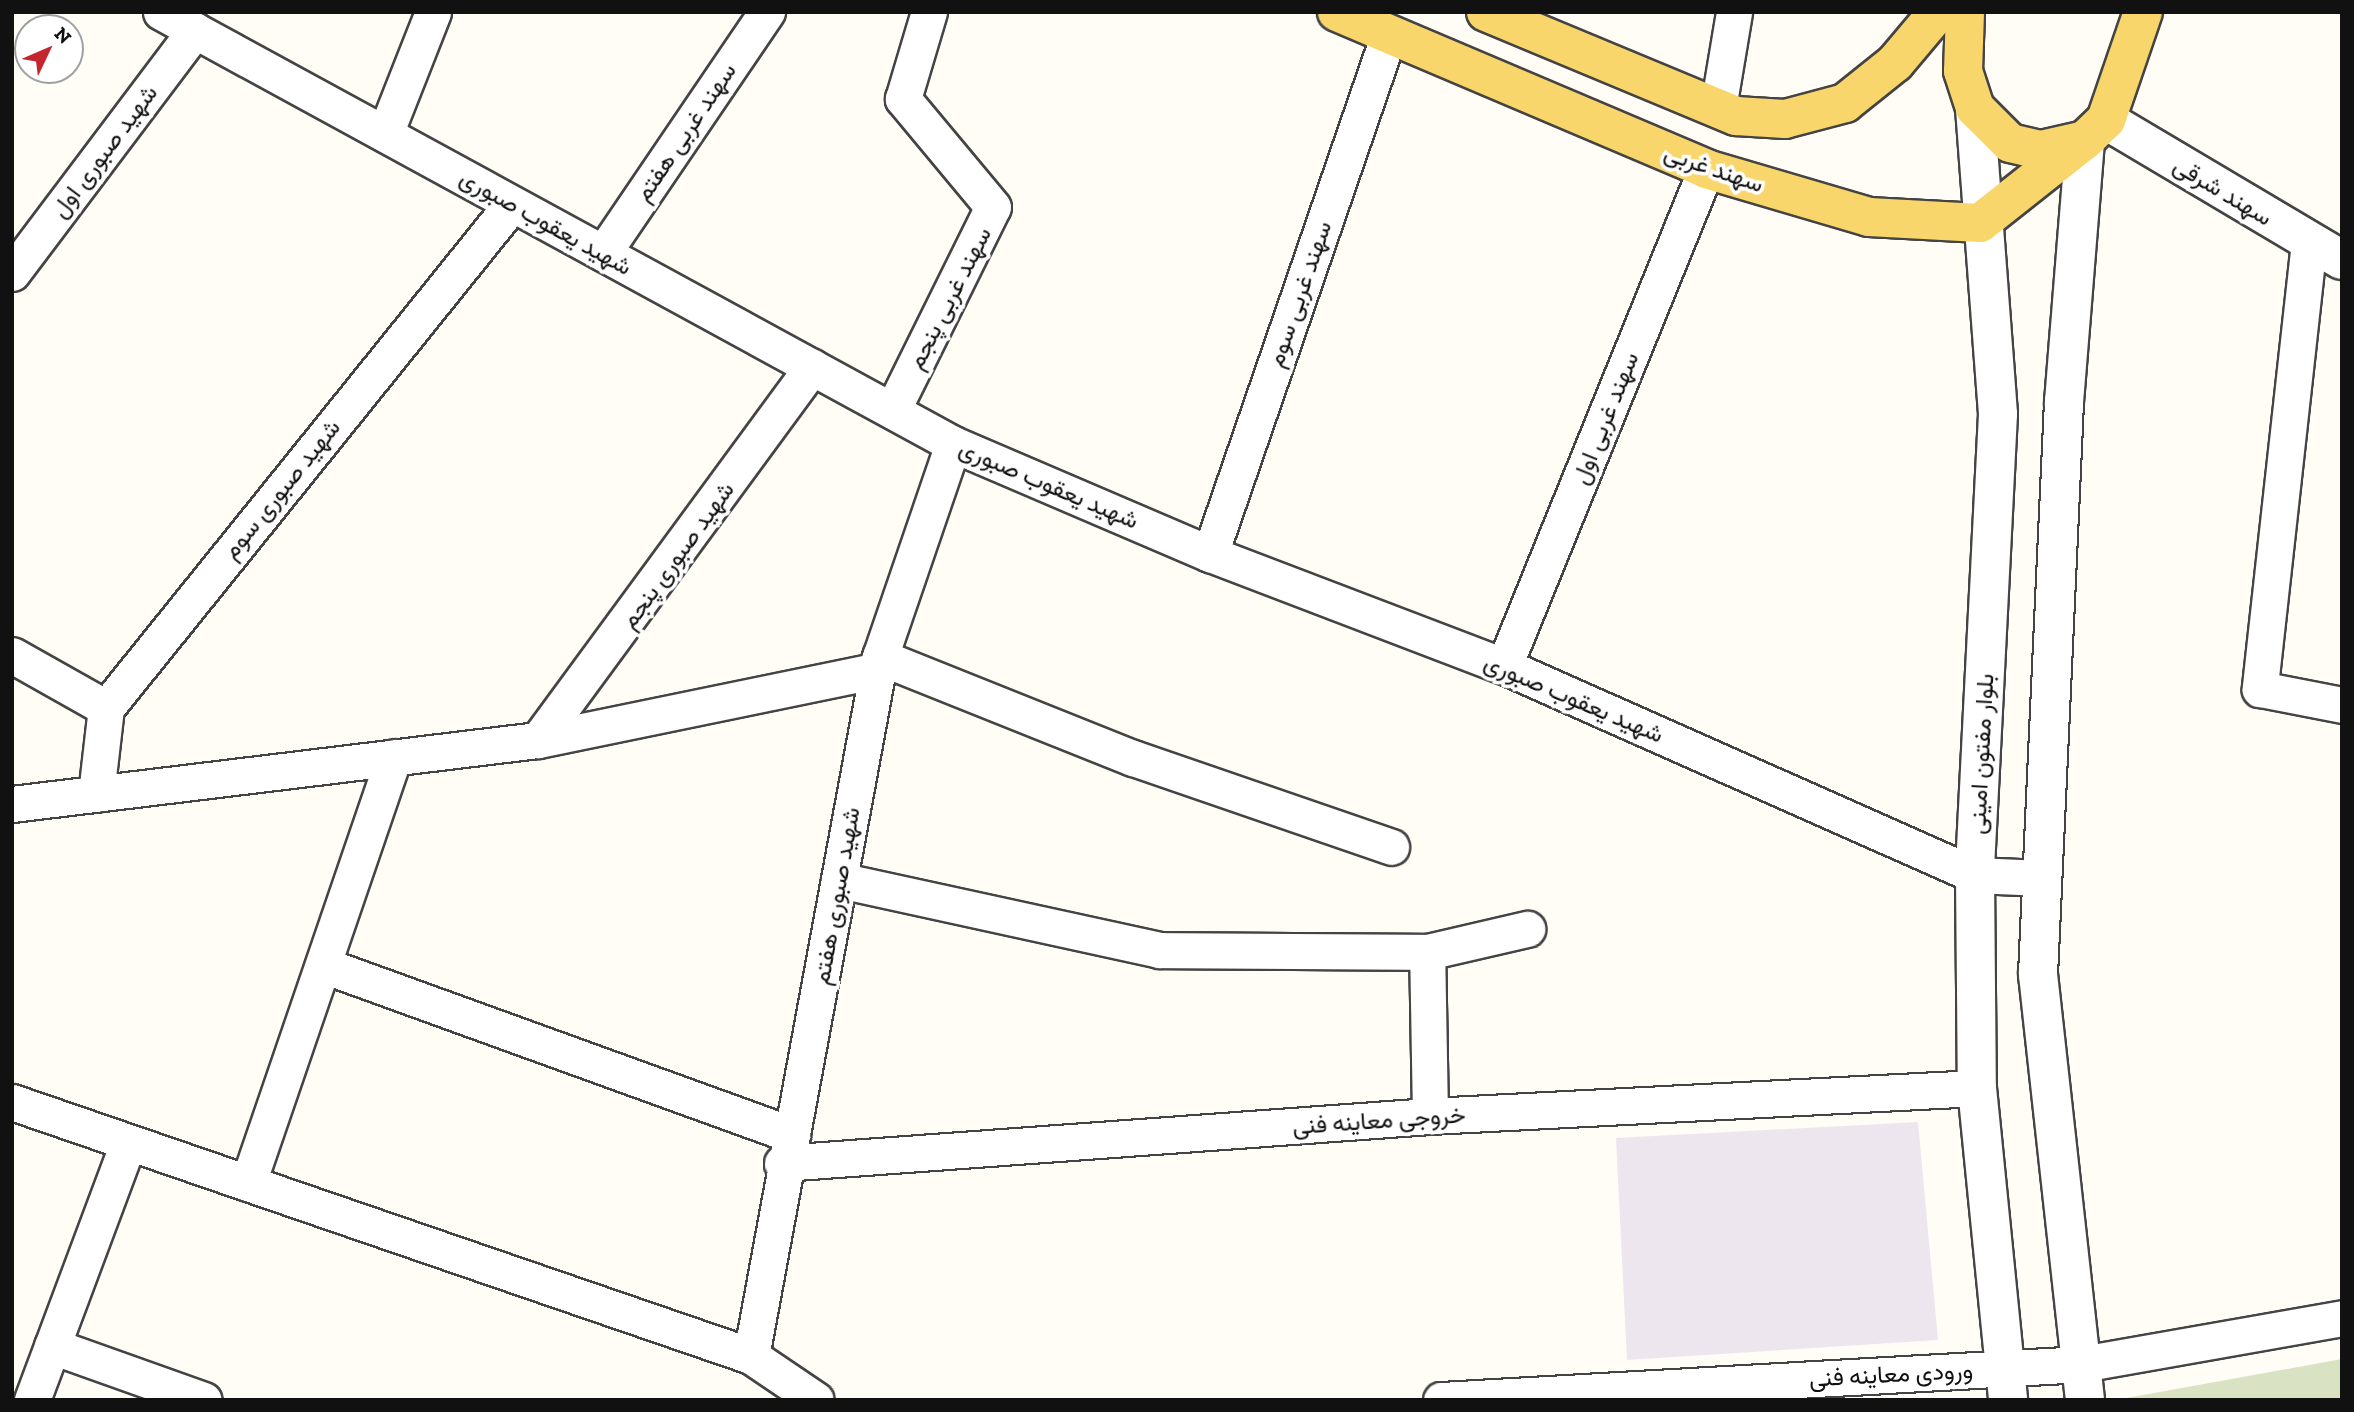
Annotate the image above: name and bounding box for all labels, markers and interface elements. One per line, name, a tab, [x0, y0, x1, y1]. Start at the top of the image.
north arrow	[14, 14, 84, 84]
text: N	[50, 22, 76, 49]
street label: سهند غربی هفتم	[628, 57, 742, 207]
street label: شهید صبوری اول	[45, 79, 163, 223]
street label: سهند غربی	[1660, 138, 1768, 198]
street label: سهند شرقی	[2168, 150, 2278, 232]
street label: شهید یعقوب صبوری	[455, 163, 637, 281]
street label: سهند غربی سوم	[1261, 217, 1337, 371]
street label: سهند غربی پنجم	[901, 222, 997, 374]
street label: سهند غربی اول	[1565, 348, 1645, 488]
street label: شهید صبوری سوم	[216, 413, 346, 565]
street label: شهید یعقوب صبوری	[955, 433, 1143, 535]
street label: شهید صبوری پنجم	[614, 476, 740, 634]
street label: شهید یعقوب صبوری	[1480, 647, 1668, 749]
street label: بلوار مفتون امینی	[1962, 673, 2000, 835]
street label: شهید صبوری هفتم	[806, 805, 866, 987]
street label: خروجی معاینه فنی	[1291, 1100, 1467, 1140]
street label: ورودی معاینه فنی	[1808, 1355, 1974, 1393]

